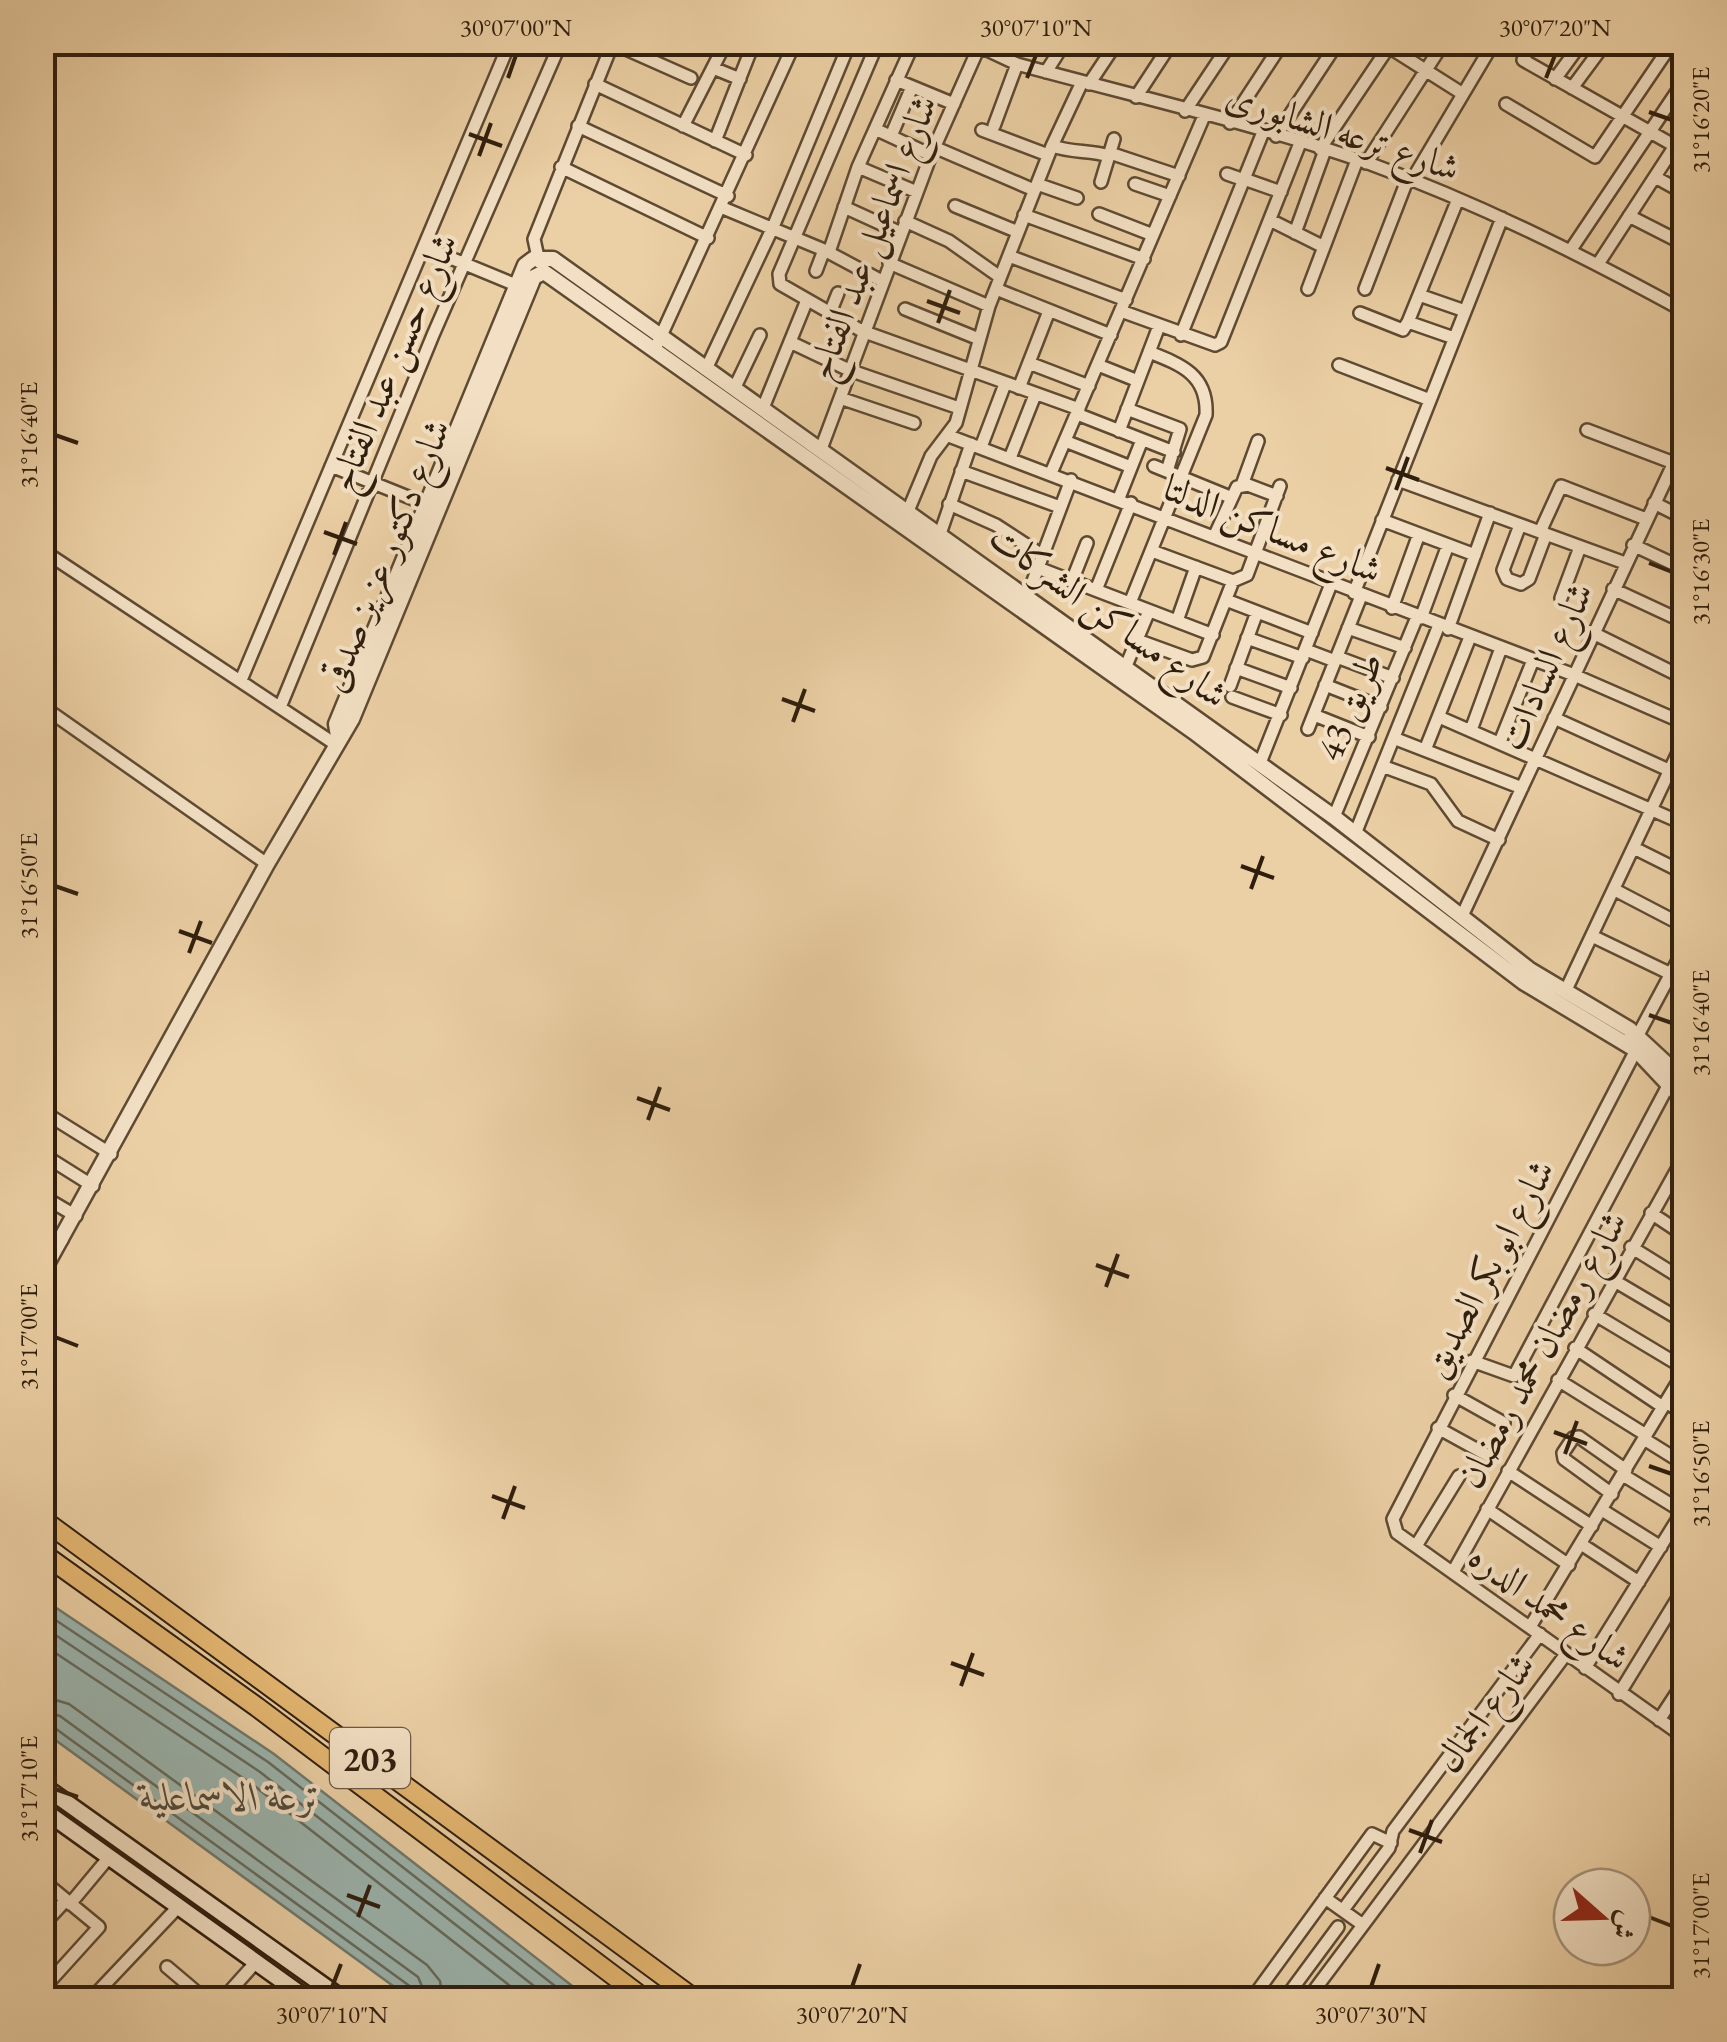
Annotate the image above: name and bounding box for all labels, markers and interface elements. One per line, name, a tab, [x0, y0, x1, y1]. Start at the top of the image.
text: 30°07'00"N	[460, 11, 572, 43]
text: 30°07'10"N	[980, 11, 1092, 43]
text: 30°07'20"N	[1499, 11, 1611, 43]
text: 31°16'20"E	[1684, 67, 1716, 173]
street label: شارع ترعه الشابورى	[1218, 70, 1466, 199]
street label: شارع اسماعيل عبد الفتاح	[794, 87, 957, 390]
street label: شارع حسن عبد الفتاح	[315, 225, 478, 503]
text: 31°16'40"E	[12, 382, 44, 488]
street label: شارع دكتور عزيز صدقى	[307, 411, 468, 701]
street label: شارع مساكن الدلتا	[1154, 462, 1389, 601]
street label: شارع مساكن الشركات	[976, 512, 1238, 724]
text: 31°16'30"E	[1684, 519, 1716, 625]
street label: شارع السادات	[1486, 574, 1610, 761]
street label: طريق 43	[1304, 644, 1394, 768]
text: 31°16'50"E	[12, 833, 44, 939]
text: 31°16'40"E	[1684, 970, 1716, 1076]
street label: شارع ابو بكر الصديق	[1409, 1150, 1571, 1389]
street label: شارع رمضان محمد رمضان	[1444, 1202, 1644, 1500]
text: 31°17'00"E	[12, 1284, 44, 1390]
text: 31°16'50"E	[1684, 1421, 1716, 1527]
street label: شارع محمد الدره	[1455, 1531, 1641, 1687]
street label: شارع الجمال	[1423, 1642, 1551, 1786]
road number: 203	[330, 1728, 410, 1788]
text: 31°17'10"E	[12, 1736, 44, 1842]
water label: ترعة الاسماعلية	[137, 1770, 322, 1822]
north arrow	[1552, 1867, 1652, 1967]
text: 31°17'00"E	[1684, 1873, 1716, 1979]
text: ش	[1604, 1906, 1647, 1945]
text: 30°07'10"N	[276, 1998, 388, 2030]
text: 30°07'20"N	[796, 1998, 908, 2030]
text: 30°07'30"N	[1315, 1998, 1427, 2030]

